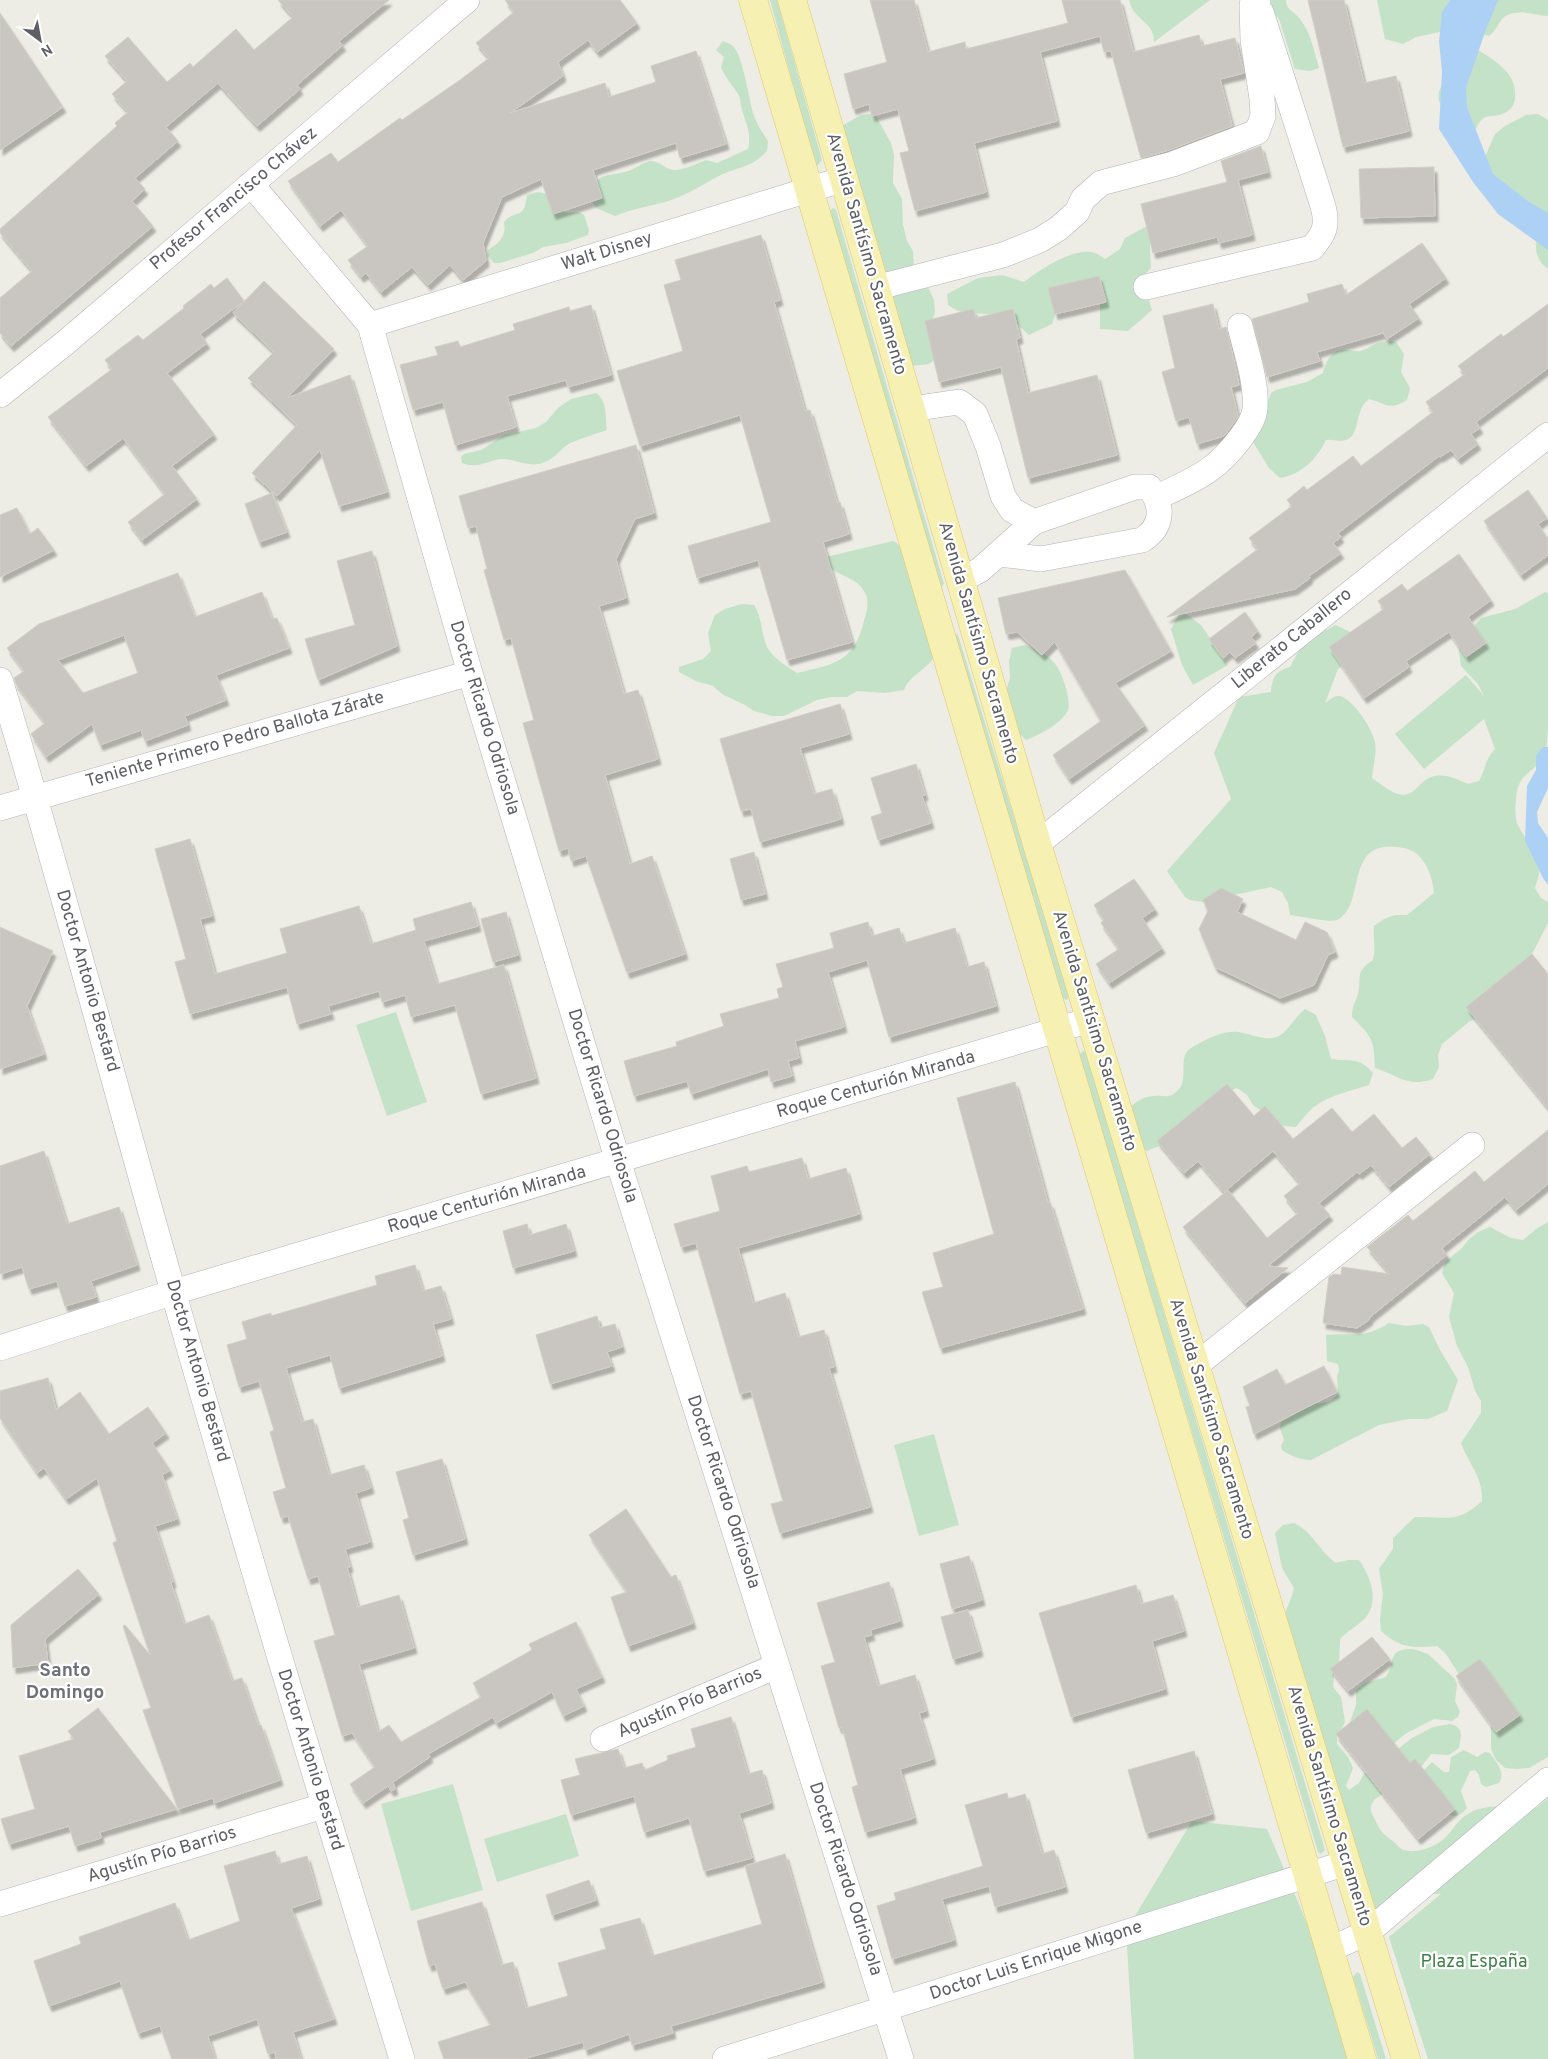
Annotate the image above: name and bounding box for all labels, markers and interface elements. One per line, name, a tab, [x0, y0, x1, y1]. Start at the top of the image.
north arrow	[15, 15, 65, 65]
text: N	[37, 40, 55, 60]
street label: Profesor Francisco Chávez	[146, 122, 322, 276]
street label: Avenida Santísimo Sacramento	[820, 130, 912, 378]
street label: Walt Disney	[558, 227, 656, 277]
street label: Avenida Santísimo Sacramento	[932, 519, 1024, 767]
street label: Liberato Caballero	[1227, 583, 1357, 695]
street label: Doctor Ricardo Odriosola	[443, 618, 525, 818]
street label: Teniente Primero Pedro Ballota Zárate	[83, 686, 387, 794]
street label: Doctor Antonio Bestard	[50, 887, 124, 1075]
street label: Avenida Santísimo Sacramento	[1046, 908, 1142, 1154]
street label: Doctor Ricardo Odriosola	[561, 1006, 643, 1206]
street label: Roque Centurión Miranda	[774, 1046, 978, 1124]
street label: Roque Centurión Miranda	[385, 1161, 589, 1239]
street label: Doctor Antonio Bestard	[160, 1277, 234, 1465]
street label: Avenida Santísimo Sacramento	[1163, 1296, 1259, 1542]
street label: Doctor Ricardo Odriosola	[681, 1392, 765, 1592]
district label: Santo Domingo	[26, 1659, 104, 1705]
street label: Agustín Pío Barrios	[614, 1662, 766, 1744]
street label: Doctor Antonio Bestard	[271, 1666, 349, 1854]
street label: Avenida Santísimo Sacramento	[1281, 1683, 1377, 1929]
street label: Doctor Ricardo Odriosola	[803, 1779, 887, 1979]
street label: Agustín Pío Barrios	[85, 1821, 239, 1889]
street label: Doctor Luis Enrique Migone	[927, 1916, 1145, 2006]
park label: Plaza España	[1421, 1951, 1527, 1974]

